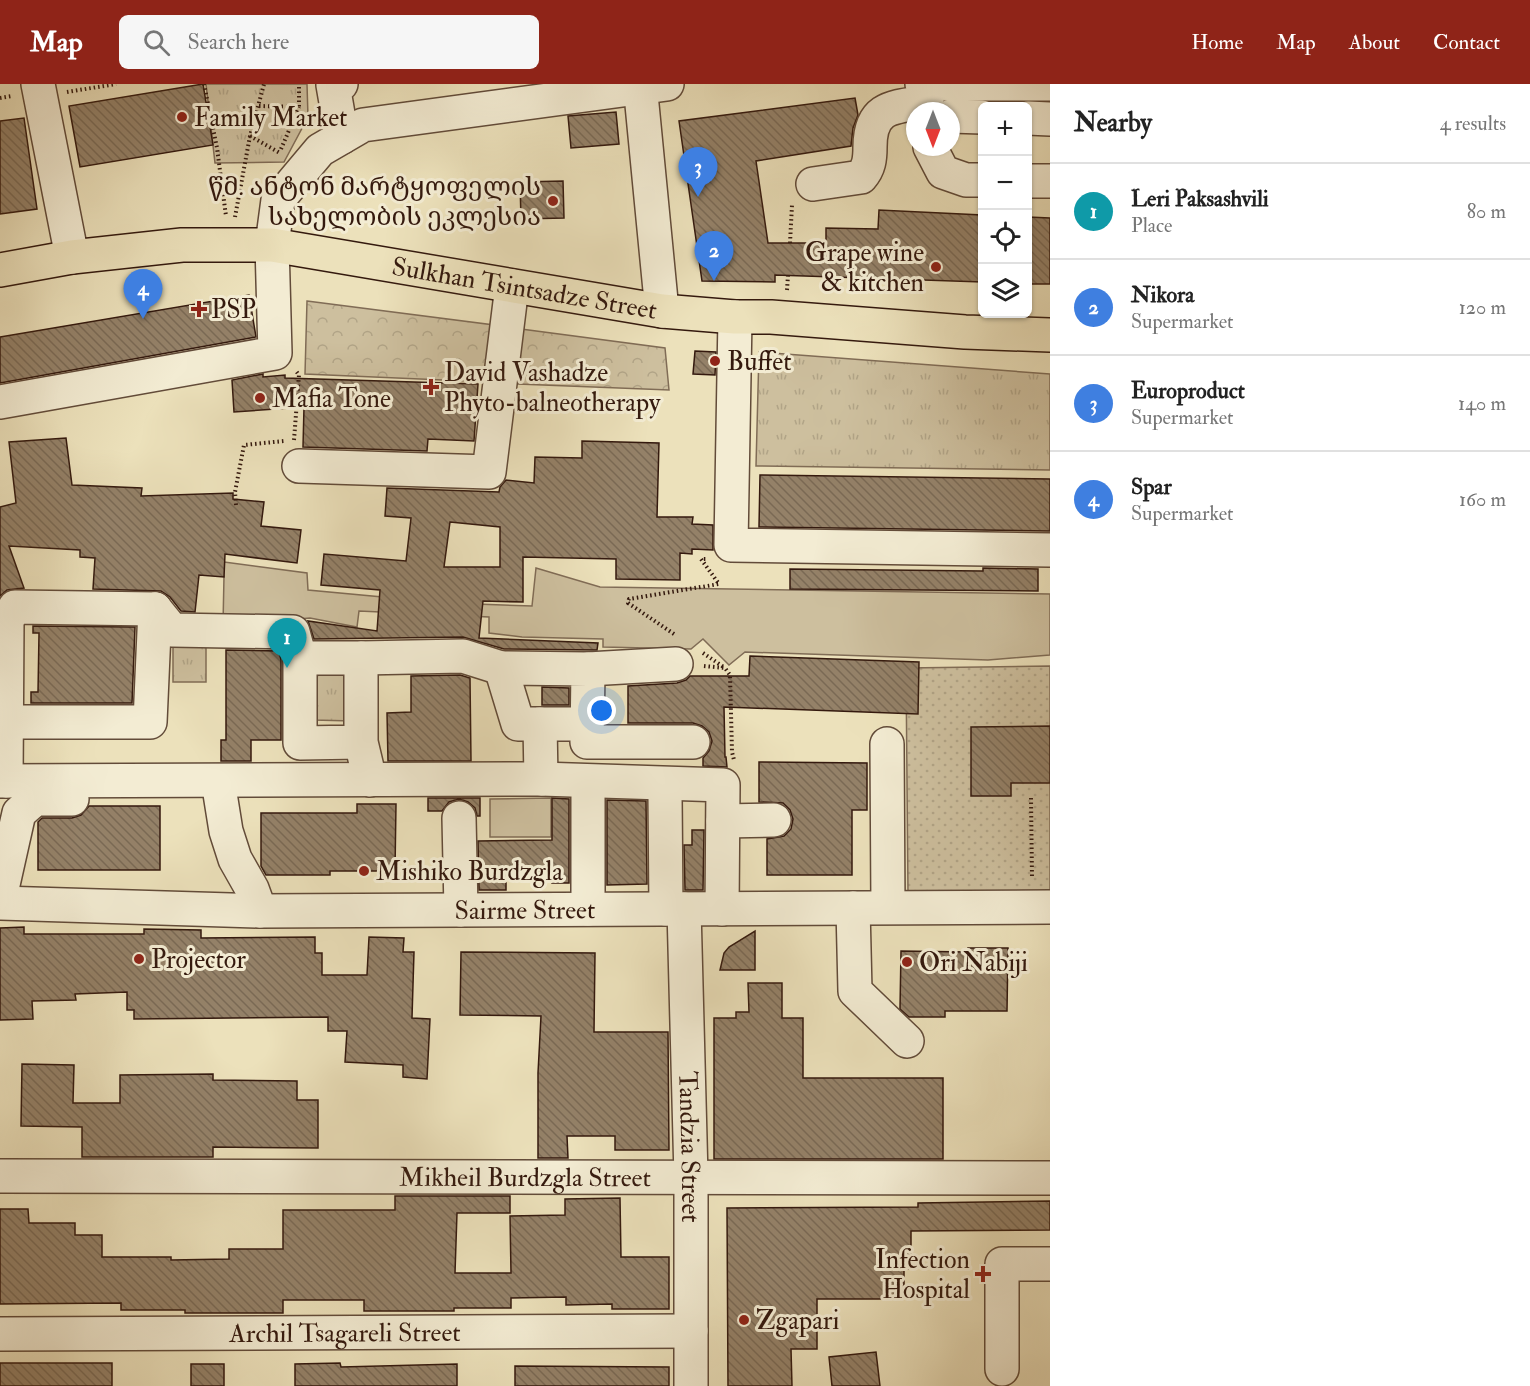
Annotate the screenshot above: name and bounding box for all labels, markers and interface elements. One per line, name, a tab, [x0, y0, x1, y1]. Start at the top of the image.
search box	[119, 15, 539, 69]
text: Map	[30, 25, 83, 60]
icon: search	[140, 26, 173, 59]
text: Search here	[188, 28, 289, 56]
text: Home	[1191, 29, 1243, 56]
text: Map	[1276, 29, 1316, 56]
text: About	[1349, 29, 1400, 56]
text: Contact	[1433, 29, 1500, 56]
place label: Family Market	[194, 102, 348, 134]
north arrow	[906, 102, 960, 156]
map controls	[978, 102, 1032, 318]
button: +	[978, 102, 1032, 156]
text: Nearby	[1074, 107, 1152, 139]
marker: Family Market	[175, 110, 189, 124]
text: 4 results	[1440, 111, 1506, 136]
pin: 3	[678, 147, 718, 197]
button: −	[978, 156, 1032, 210]
place label: წმ. ანტონ მარტყოფელის სახელობის ეკლესია	[208, 171, 541, 233]
text: Leri Paksashvili	[1131, 185, 1269, 213]
marker: წმ. ანტონ მარტყოფელის სახელობის ეკლესია	[546, 194, 560, 208]
text: 1	[1090, 199, 1097, 224]
text: 80 m	[1467, 199, 1506, 224]
button: locate	[978, 210, 1032, 264]
text: Place	[1131, 213, 1172, 238]
pin: 2	[694, 232, 734, 281]
place label: Grape wine & kitchen	[805, 237, 924, 299]
street label: Sulkhan Tsintsadze Street	[389, 251, 659, 327]
marker: Grape wine & kitchen	[929, 260, 943, 274]
button: layers	[978, 264, 1032, 318]
pin: 4	[124, 270, 162, 319]
text: Nikora	[1131, 281, 1194, 309]
place label: PSP	[211, 294, 256, 326]
text: 2	[1088, 295, 1099, 320]
text: 120 m	[1459, 295, 1506, 320]
marker: PSP	[192, 302, 206, 316]
text: Supermarket	[1131, 309, 1234, 334]
place label: Buffet	[727, 346, 792, 378]
marker: Buffet	[708, 354, 722, 368]
place label: David Vashadze Phyto-balneotherapy	[444, 357, 661, 420]
text: Europroduct	[1131, 377, 1245, 405]
marker: David Vashadze Phyto-balneotherapy	[422, 378, 440, 396]
place label: Mafia Tone	[272, 383, 391, 415]
marker: Mafia Tone	[253, 391, 267, 405]
text: 3	[1090, 391, 1097, 416]
text: 140 m	[1458, 391, 1506, 416]
text: Supermarket	[1131, 405, 1234, 430]
text: Spar	[1131, 473, 1172, 501]
text: 4	[1088, 487, 1099, 512]
text: 160 m	[1459, 487, 1506, 512]
text: Supermarket	[1131, 501, 1234, 526]
pin: 1	[268, 618, 306, 668]
your location	[587, 696, 616, 725]
place label: Mishiko Burdzgla	[376, 856, 563, 888]
marker: Mishiko Burdzgla	[357, 864, 371, 878]
street label: Sairme Street	[454, 894, 595, 927]
place label: Projector	[151, 944, 246, 976]
place label: Ori Nabiji	[919, 947, 1028, 979]
marker: Projector	[132, 952, 146, 966]
marker: Ori Nabiji	[900, 955, 914, 969]
street label: Tandzia Street	[671, 1071, 706, 1223]
street label: Mikheil Burdzgla Street	[399, 1162, 651, 1194]
place label: Infection Hospital	[875, 1244, 970, 1307]
marker: Infection Hospital	[974, 1265, 992, 1283]
place label: Zgapari	[756, 1305, 840, 1338]
marker: Zgapari	[737, 1313, 751, 1327]
street label: Archil Tsagareli Street	[228, 1317, 461, 1350]

